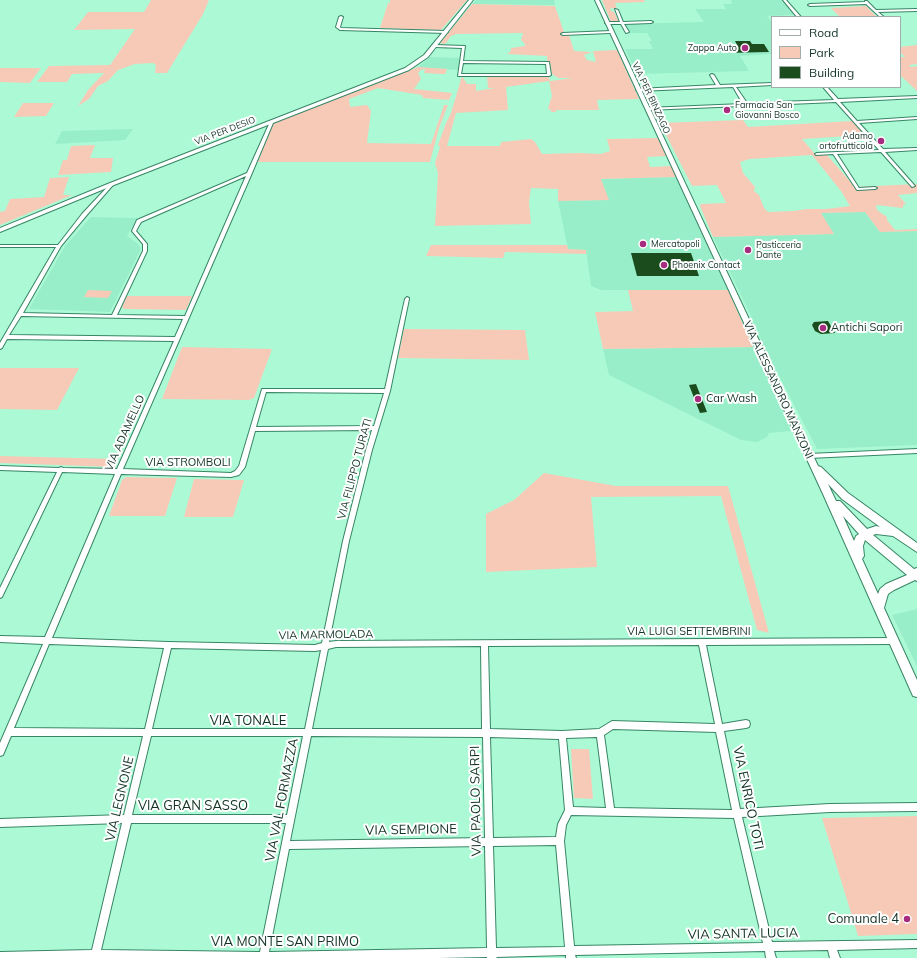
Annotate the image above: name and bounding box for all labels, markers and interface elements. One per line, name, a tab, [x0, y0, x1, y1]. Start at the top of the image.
legend	[771, 16, 901, 88]
text: Road	[809, 25, 838, 40]
place label: Zappa Auto	[688, 43, 737, 53]
marker: Zappa Auto	[740, 43, 750, 53]
text: Park	[809, 45, 834, 60]
street label: VIA PER BINZAGO	[630, 60, 672, 136]
text: Building	[809, 65, 854, 80]
place label: Farmacia San Giovanni Bosco	[735, 100, 799, 121]
marker: Farmacia San Giovanni Bosco	[722, 105, 732, 115]
street label: VIA PER DESIO	[193, 114, 257, 148]
place label: Adamo ortofrutticola	[819, 131, 873, 152]
marker: Adamo ortofrutticola	[876, 136, 886, 146]
marker: Mercatopoli	[638, 239, 648, 249]
place label: Mercatopoli	[651, 239, 700, 249]
place label: Pasticceria Dante	[756, 240, 801, 261]
marker: Pasticceria Dante	[743, 245, 753, 255]
marker: Phoenix Contact	[659, 260, 669, 270]
place label: Phoenix Contact	[672, 260, 740, 270]
street label: VIA ALESSANDRO MANZONI	[740, 319, 816, 461]
place label: Antichi Sapori	[831, 321, 902, 335]
marker: Antichi Sapori	[818, 323, 828, 333]
place label: Car Wash	[706, 392, 757, 406]
street label: VIA ADAMELLO	[102, 393, 148, 473]
marker: Car Wash	[693, 394, 703, 404]
street label: VIA FILIPPO TURATI	[335, 417, 375, 521]
street label: VIA STROMBOLI	[145, 456, 231, 470]
street label: VIA LUIGI SETTEMBRINI	[627, 625, 751, 639]
street label: VIA MARMOLADA	[279, 628, 373, 642]
street label: VIA TONALE	[210, 713, 286, 729]
street label: VIA VAL FORMAZZA	[262, 737, 302, 863]
street label: VIA PAOLO SARPI	[467, 745, 485, 857]
street label: VIA ENRICO TOTI	[729, 745, 767, 851]
street label: VIA LEGNONE	[103, 755, 137, 843]
street label: VIA GRAN SASSO	[138, 798, 248, 814]
street label: VIA SEMPIONE	[365, 821, 457, 839]
place label: Comunale 4	[827, 911, 899, 927]
marker: Comunale 4	[902, 914, 912, 924]
street label: VIA SANTA LUCIA	[688, 925, 798, 943]
street label: VIA MONTE SAN PRIMO	[211, 934, 359, 950]

